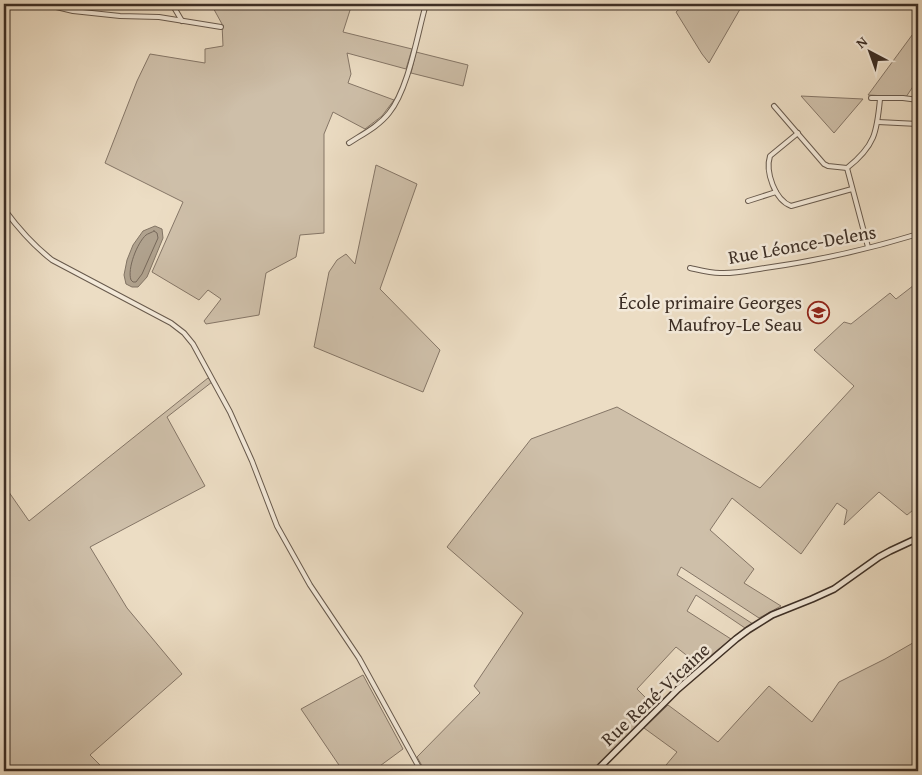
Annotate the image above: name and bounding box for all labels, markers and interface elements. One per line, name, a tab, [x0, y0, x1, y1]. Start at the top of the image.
north arrow	[844, 28, 894, 78]
text: N	[851, 31, 872, 53]
street label: Rue Léonce-Delens	[726, 217, 878, 271]
place label: École primaire Georges Maufroy-Le Seau	[618, 288, 803, 338]
school or university icon: École primaire Georges Maufroy-Le Seau	[806, 301, 830, 325]
street label: Rue René-Vicaine	[594, 636, 716, 752]

